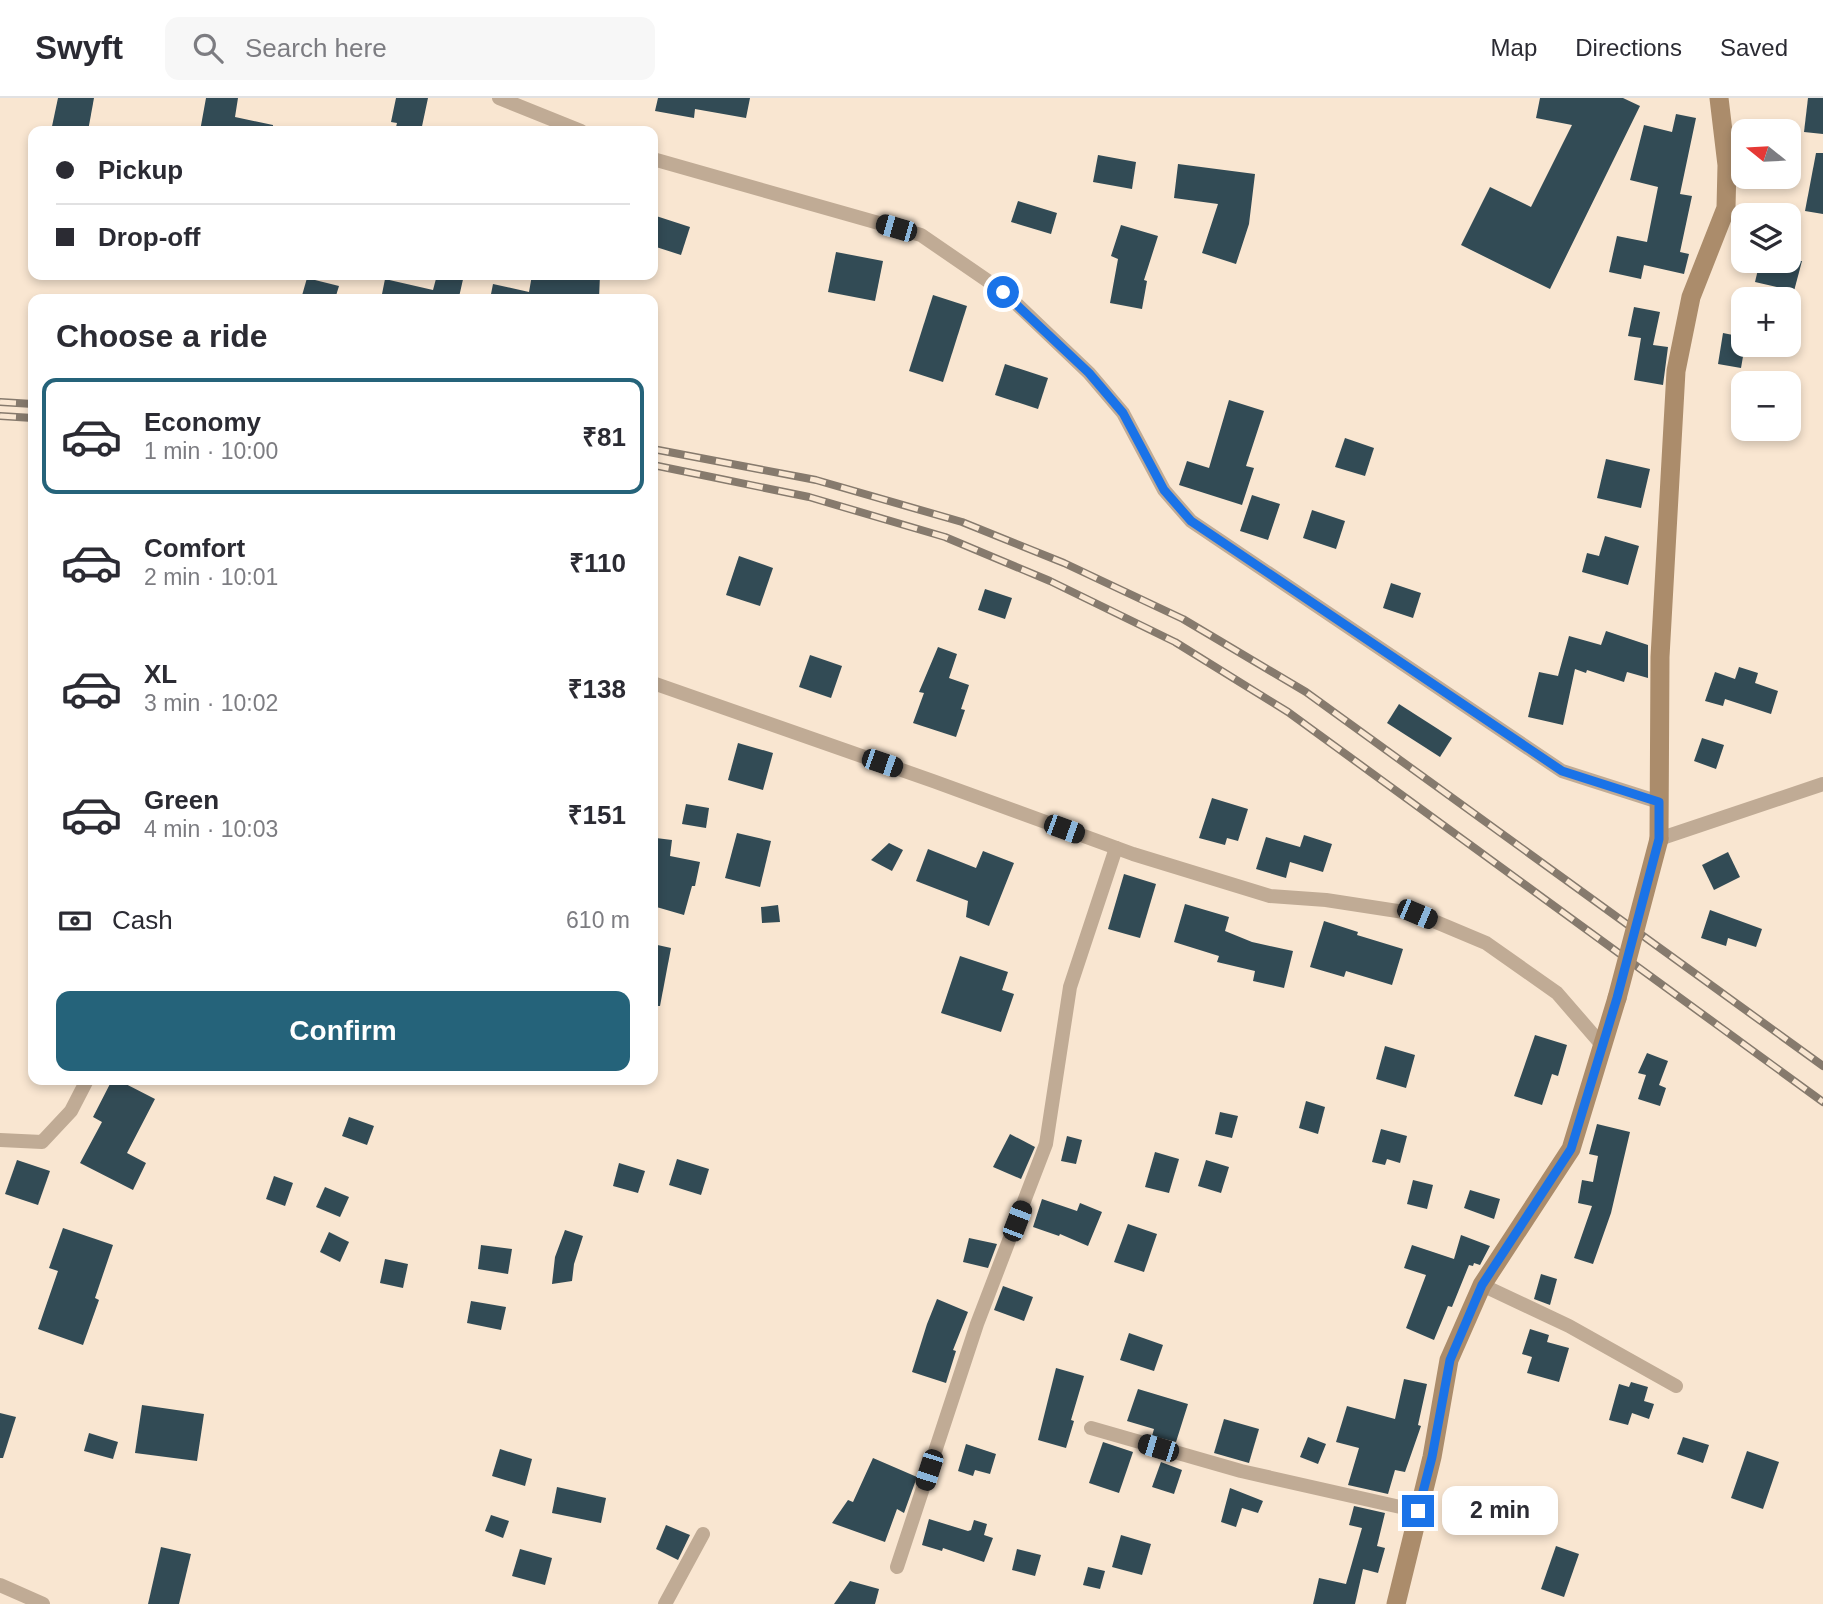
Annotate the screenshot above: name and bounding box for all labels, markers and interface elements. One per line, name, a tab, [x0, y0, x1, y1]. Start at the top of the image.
search box	[165, 17, 655, 80]
text: Swyft	[35, 29, 123, 66]
icon: search	[189, 29, 227, 67]
text: Search here	[245, 33, 387, 63]
text: Map	[1491, 34, 1537, 61]
text: Directions	[1575, 34, 1682, 61]
text: Saved	[1720, 34, 1788, 61]
north arrow	[1731, 119, 1801, 189]
map controls	[1731, 119, 1801, 441]
text: Pickup	[98, 155, 183, 185]
button: layers	[1731, 203, 1801, 273]
car	[873, 212, 920, 244]
text: Drop-off	[98, 222, 201, 252]
route start	[987, 276, 1019, 308]
button: +	[1731, 287, 1801, 357]
text: Choose a ride	[56, 318, 268, 354]
button: −	[1731, 371, 1801, 441]
icon: car	[60, 405, 123, 468]
text: Economy	[144, 407, 261, 437]
text: ₹81	[582, 422, 626, 452]
text: 1 min · 10:00	[144, 438, 278, 464]
icon: car	[60, 531, 123, 594]
text: Comfort	[144, 533, 245, 563]
text: ₹110	[569, 548, 626, 578]
text: 2 min · 10:01	[144, 564, 278, 590]
icon: car	[60, 657, 123, 720]
text: XL	[144, 659, 177, 689]
text: ₹138	[568, 674, 626, 704]
text: 3 min · 10:02	[144, 690, 278, 716]
car	[859, 746, 906, 780]
icon: car	[60, 783, 123, 846]
text: Green	[144, 785, 219, 815]
text: ₹151	[568, 800, 626, 830]
car	[1041, 812, 1088, 846]
text: 4 min · 10:03	[144, 816, 278, 842]
car	[1394, 896, 1441, 932]
icon: cash	[56, 902, 94, 940]
text: Cash	[112, 905, 173, 935]
text: 610 m	[566, 907, 630, 933]
button: Confirm	[56, 991, 630, 1071]
car	[1000, 1198, 1035, 1244]
car	[1135, 1432, 1182, 1464]
car	[913, 1447, 946, 1493]
callout: 2 min	[1442, 1486, 1558, 1536]
route end	[1402, 1495, 1434, 1527]
text: 2 min	[1470, 1497, 1530, 1523]

